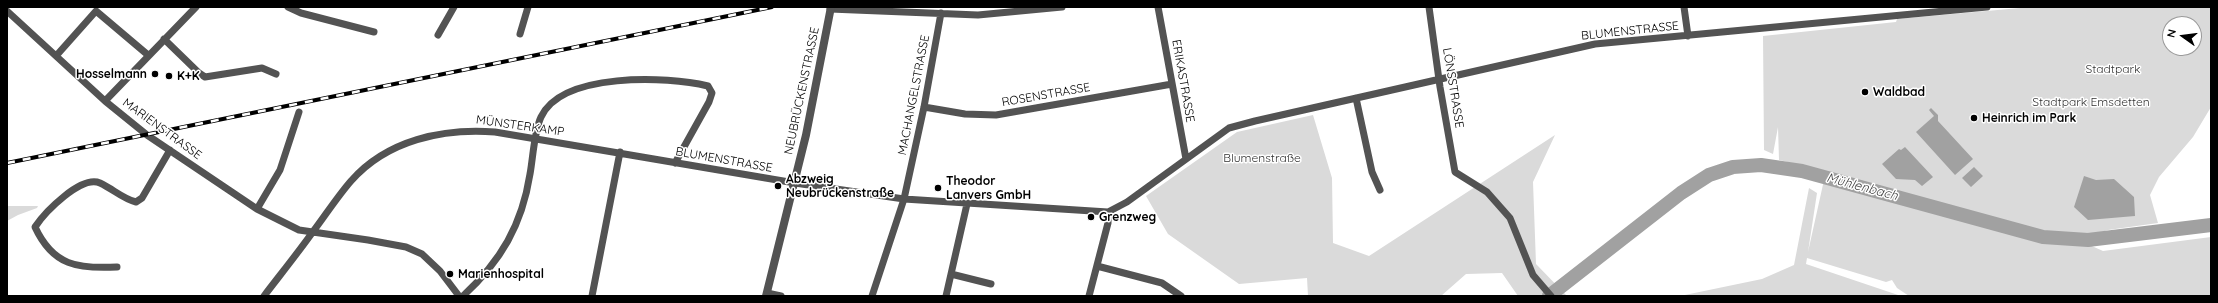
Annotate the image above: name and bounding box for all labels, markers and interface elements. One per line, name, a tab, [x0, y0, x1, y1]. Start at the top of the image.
north arrow	[2162, 16, 2202, 56]
street label: BLUMENSTRASSE	[1580, 19, 1680, 43]
street label: NEUBRÜCKENSTRASSE	[781, 26, 823, 156]
text: N	[2164, 28, 2179, 39]
street label: MACHANGELSTRASSE	[895, 34, 933, 156]
street label: ERIKASTRASSE	[1169, 38, 1197, 124]
street label: LÖNSSTRASSE	[1440, 47, 1466, 129]
park label: Stadtpark	[2085, 62, 2141, 76]
place label: Hosselmann	[76, 67, 147, 81]
marker: Hosselmann	[150, 69, 160, 79]
place label: K+K	[177, 69, 200, 83]
marker: K+K	[164, 71, 174, 81]
street label: ROSENSTRASSE	[1001, 80, 1091, 110]
place label: Waldbad	[1873, 85, 1925, 99]
marker: Waldbad	[1860, 87, 1870, 97]
street label: MARIENSTRASSE	[120, 95, 204, 163]
park label: Stadtpark Emsdetten	[2032, 95, 2150, 109]
place label: Heinrich im Park	[1982, 111, 2076, 125]
street label: MÜNSTERKAMP	[475, 113, 565, 139]
marker: Heinrich im Park	[1969, 113, 1979, 123]
street label: BLUMENSTRASSE	[674, 144, 774, 176]
park label: Blumenstraße	[1223, 151, 1301, 165]
water label: Mühlenbach	[1825, 170, 1899, 204]
place label: Abzweig Neubrückenstraße	[786, 172, 894, 200]
place label: Theodor Lanvers GmbH	[946, 174, 1031, 202]
marker: Abzweig Neubrückenstraße	[773, 181, 783, 191]
marker: Theodor Lanvers GmbH	[933, 183, 943, 193]
place label: Grenzweg	[1099, 210, 1156, 224]
marker: Grenzweg	[1086, 212, 1096, 222]
place label: Marienhospital	[458, 267, 544, 281]
marker: Marienhospital	[445, 269, 455, 279]

